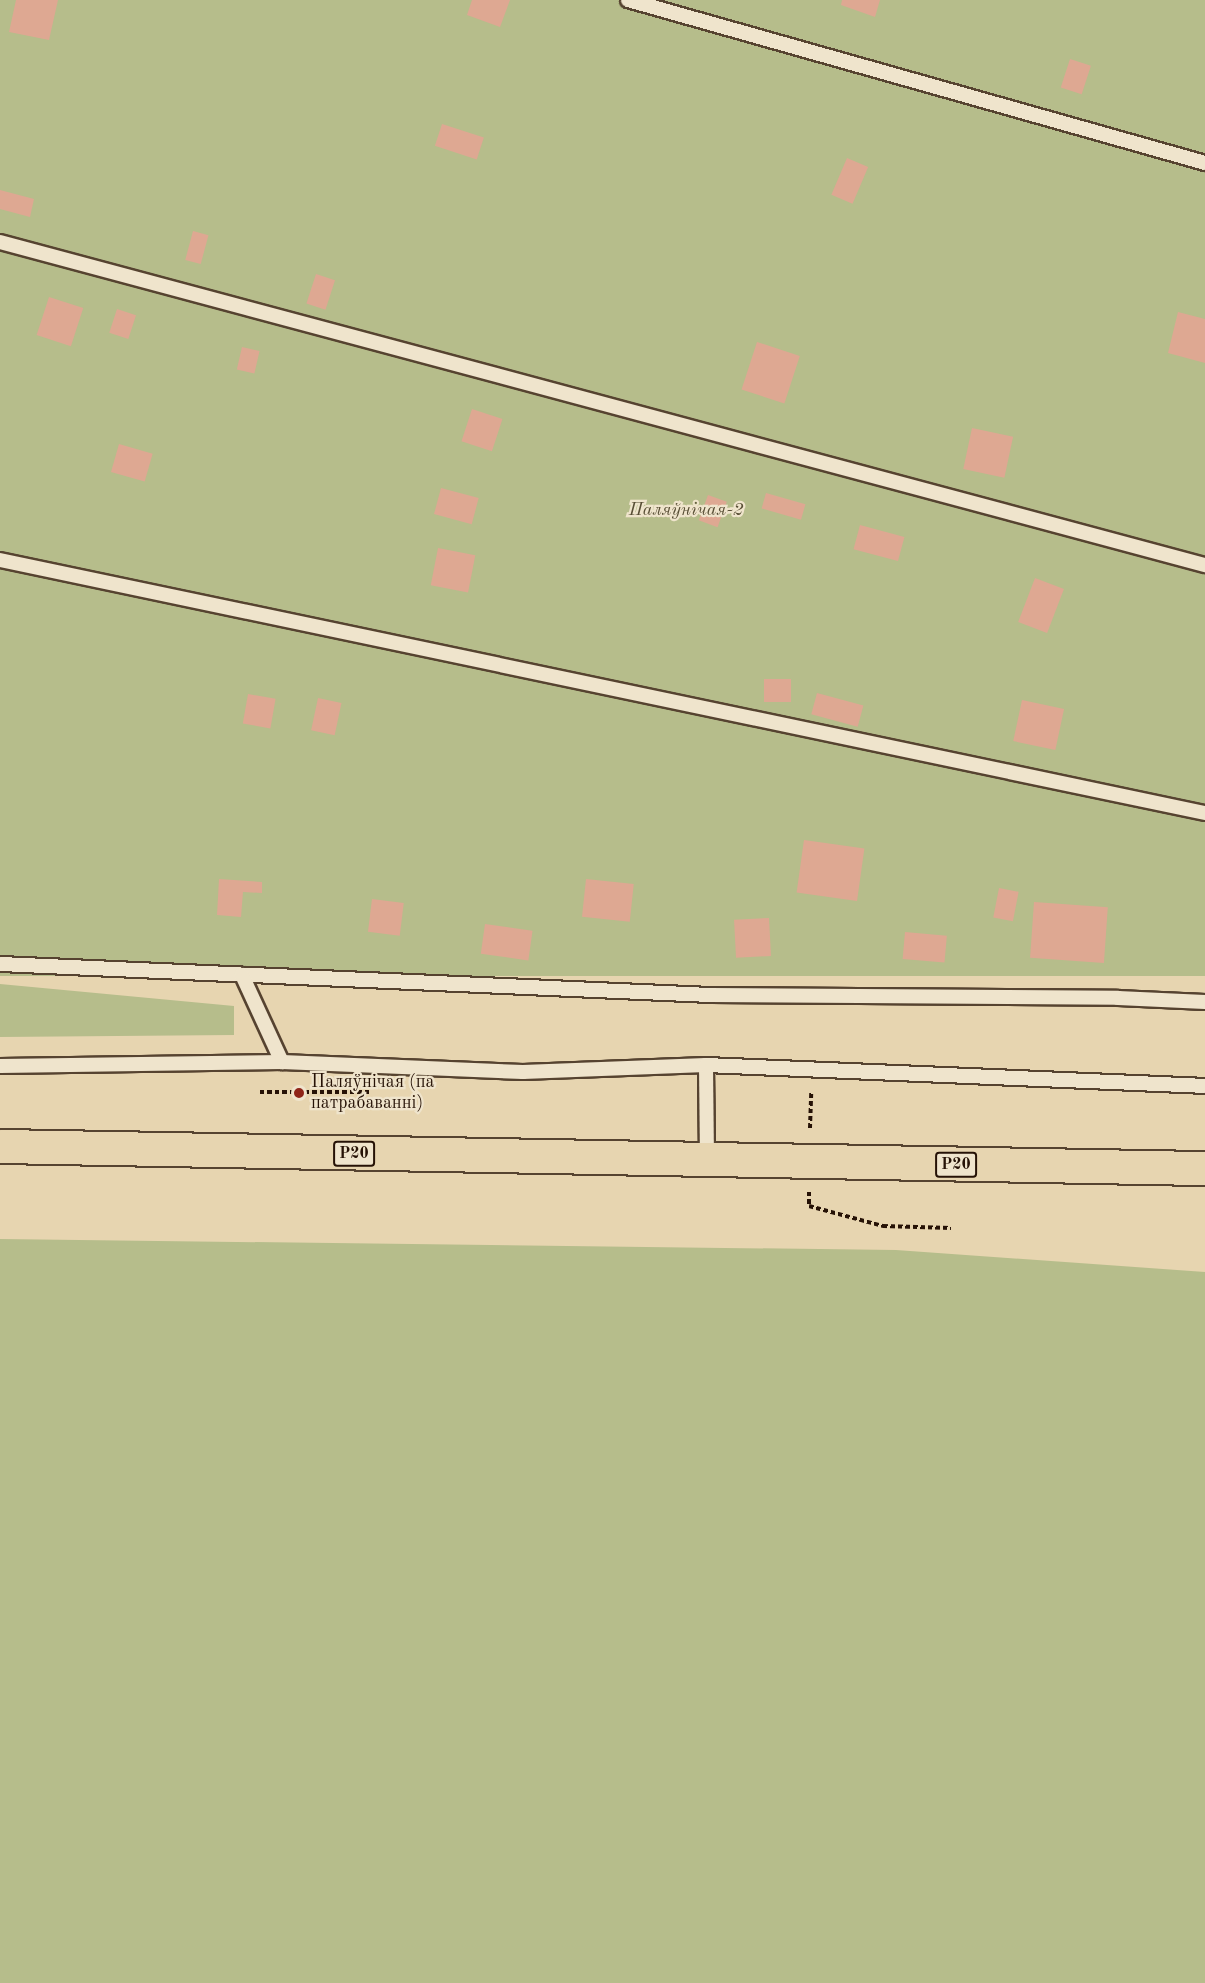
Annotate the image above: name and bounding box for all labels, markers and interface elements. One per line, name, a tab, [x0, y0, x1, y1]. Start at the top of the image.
park label: Паляўнічая-2	[629, 499, 743, 521]
place label: Паляўнічая (па патрабаванні)	[311, 1072, 434, 1114]
marker: Паляўнічая (па патрабаванні)	[292, 1086, 306, 1100]
road number: Р20	[333, 1141, 375, 1167]
road number: Р20	[935, 1152, 977, 1178]

